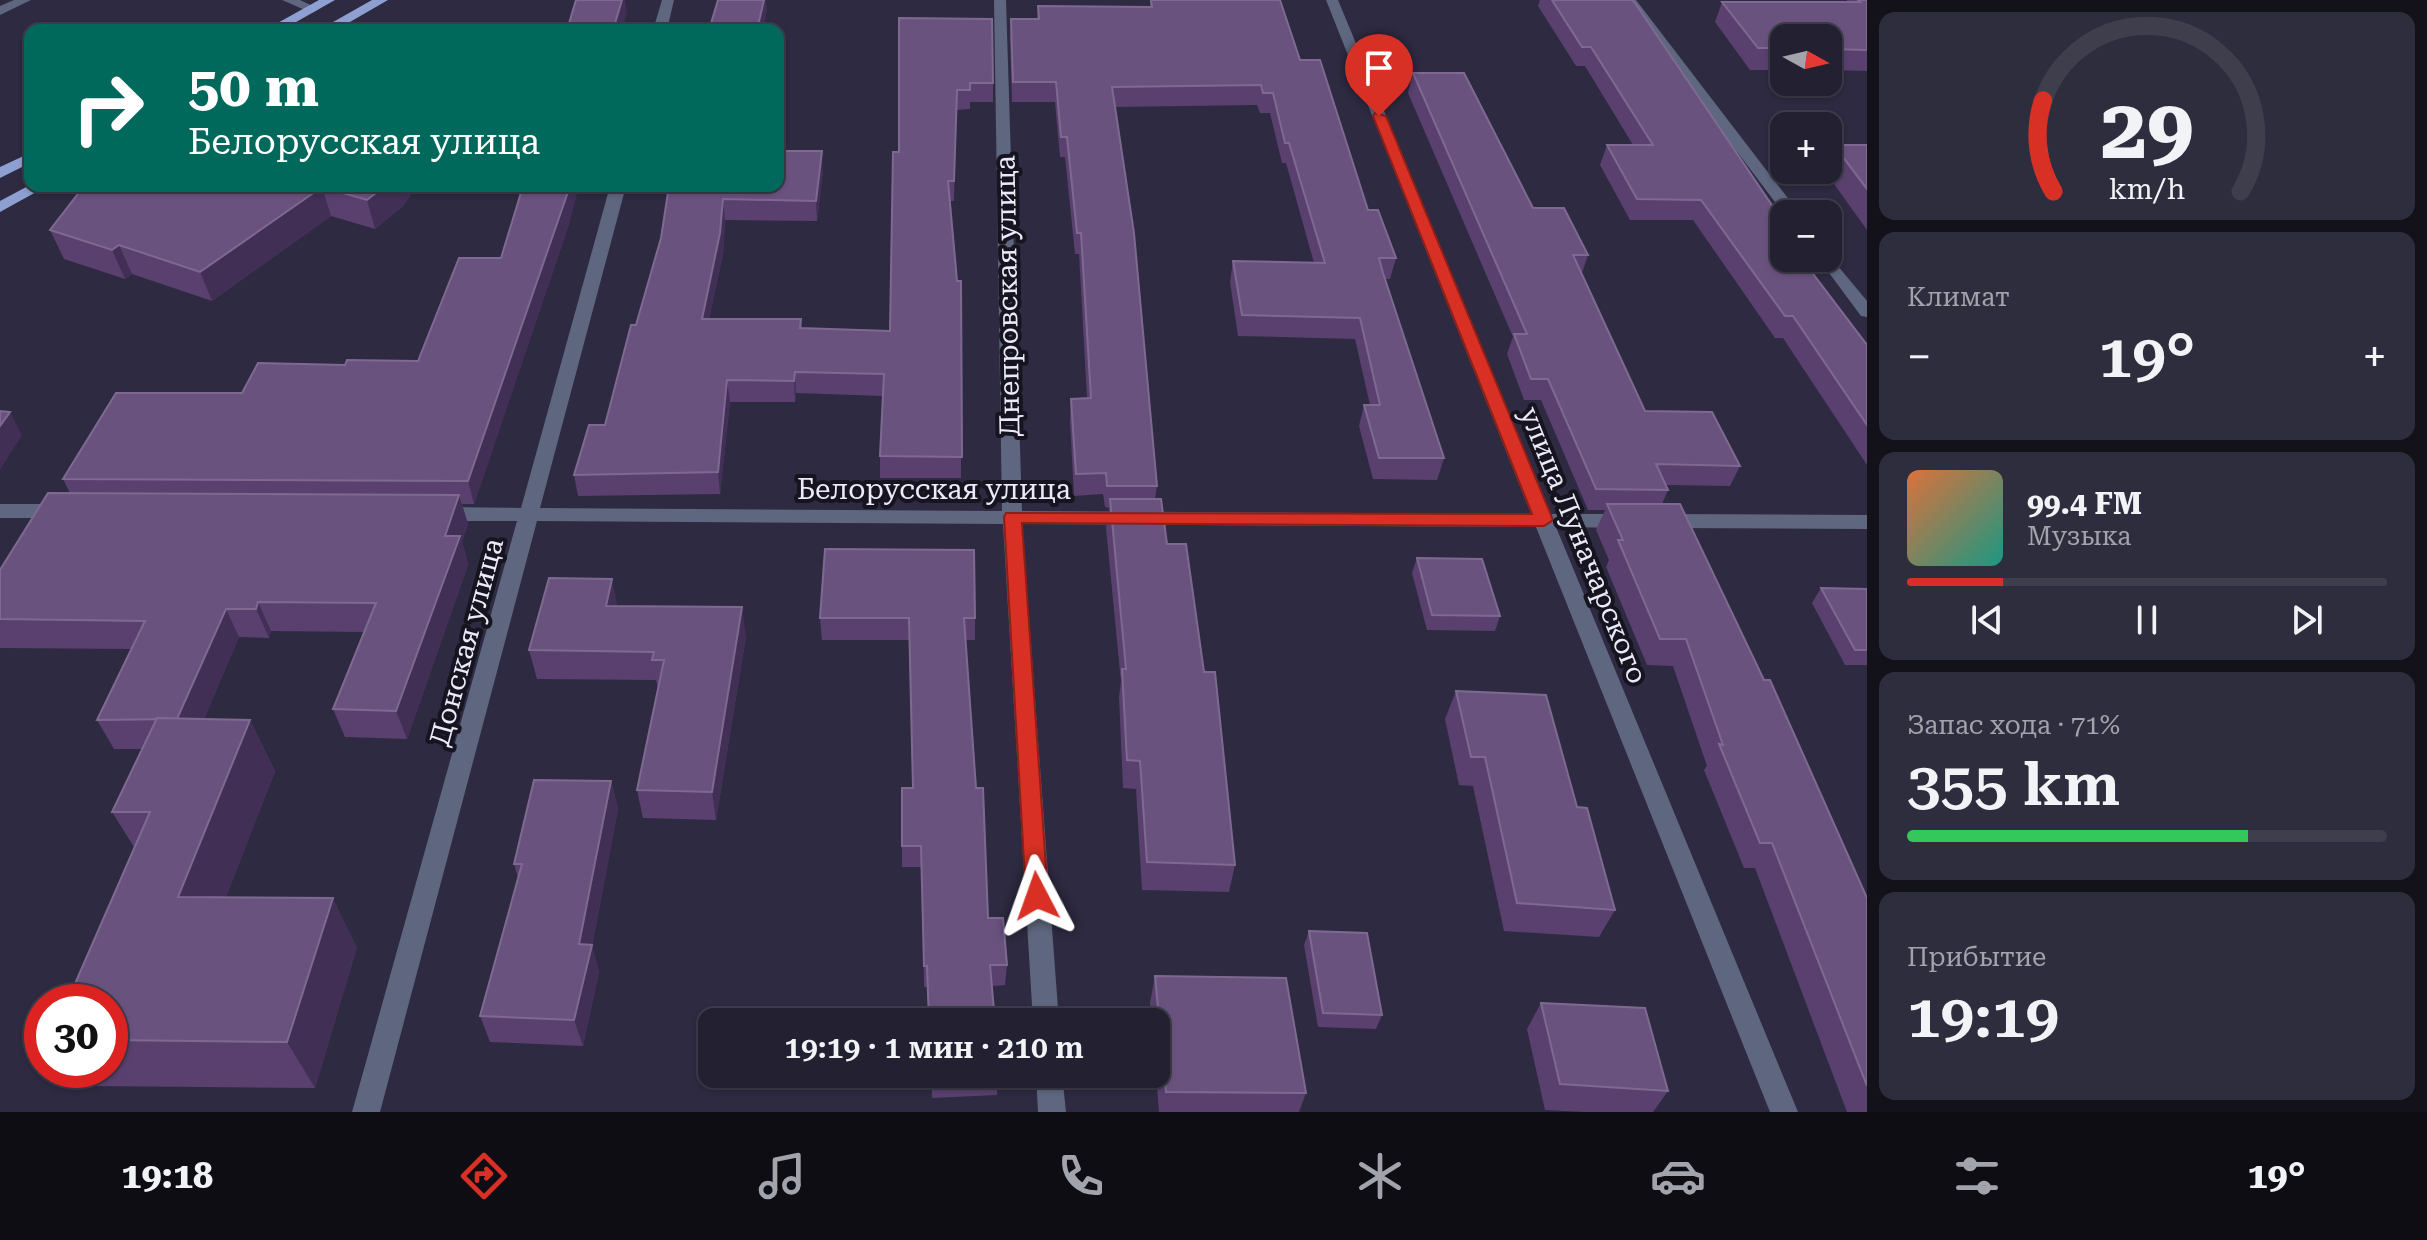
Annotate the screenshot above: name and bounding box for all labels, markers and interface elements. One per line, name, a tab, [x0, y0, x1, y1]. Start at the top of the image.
north arrow	[1770, 24, 1842, 96]
map controls	[1770, 24, 1842, 272]
pin	[1345, 34, 1413, 116]
icon: arrive	[1357, 46, 1401, 90]
text: 50 m	[188, 54, 319, 120]
icon: right	[56, 56, 160, 160]
text: 29	[2100, 81, 2194, 178]
button: +	[1770, 112, 1842, 184]
text: Белорусская улица	[188, 121, 540, 163]
street label: Днепровская улица	[989, 155, 1026, 437]
text: km/h	[2109, 172, 2185, 206]
button: −	[1770, 200, 1842, 272]
text: Климат	[1907, 282, 2010, 312]
text: 19°	[2099, 321, 2195, 392]
text: −	[1907, 331, 1932, 383]
text: +	[2362, 331, 2387, 383]
street label: улица Луначарского	[1513, 402, 1654, 688]
street label: Белорусская улица	[797, 473, 1071, 506]
text: 99.4 FM	[2027, 486, 2142, 521]
text: Музыка	[2027, 521, 2131, 551]
street label: Донская улица	[423, 535, 510, 750]
icon: previous	[1965, 598, 2009, 642]
icon: pause	[2125, 598, 2169, 642]
icon: next	[2285, 598, 2329, 642]
text: Запас хода · 71%	[1907, 710, 2120, 740]
text: 355 km	[1907, 749, 2120, 820]
position arrow	[995, 854, 1079, 938]
text: Прибытие	[1907, 942, 2046, 972]
text: 19:19	[1907, 981, 2059, 1052]
speed limit sign: 30	[24, 984, 128, 1088]
text: 19:19 · 1 мин · 210 m	[784, 1030, 1084, 1065]
icon: directions	[456, 1148, 512, 1204]
icon: music	[754, 1148, 810, 1204]
icon: phone	[1053, 1148, 1109, 1204]
icon: climate	[1352, 1148, 1408, 1204]
icon: car	[1650, 1148, 1706, 1204]
icon: filters	[1949, 1148, 2005, 1204]
text: 19:18	[121, 1155, 213, 1197]
text: 19°	[2247, 1155, 2306, 1197]

